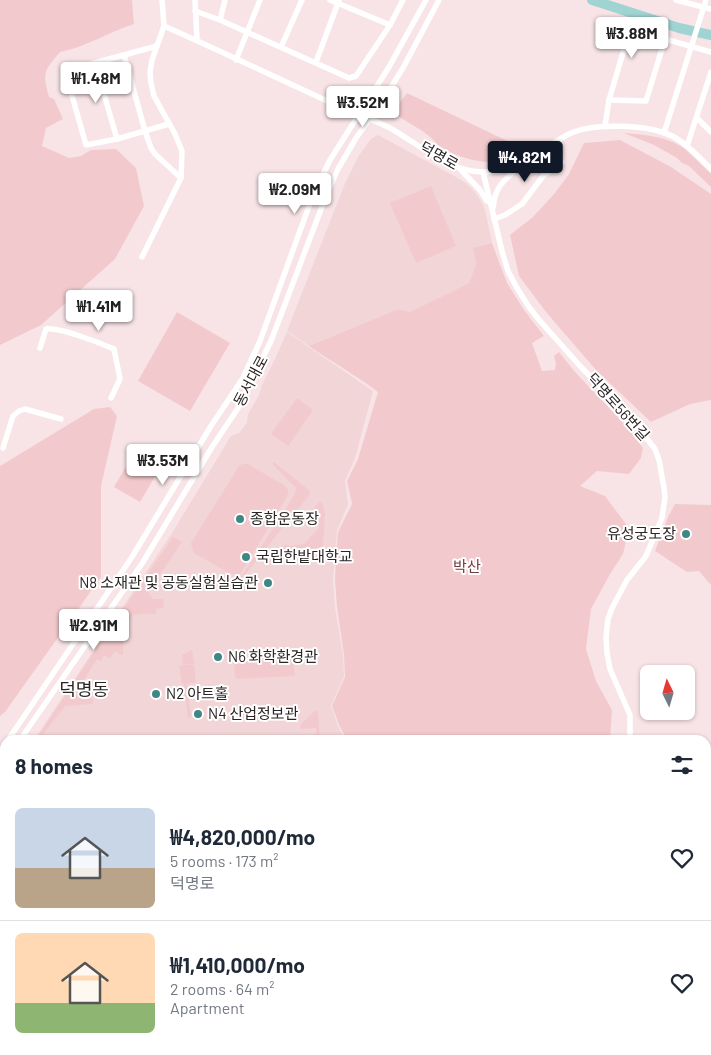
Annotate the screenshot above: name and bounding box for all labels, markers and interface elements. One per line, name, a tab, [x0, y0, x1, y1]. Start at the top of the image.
pin: ₩3.88M	[591, 17, 673, 59]
text: ₩3.88M	[606, 23, 658, 42]
pin: ₩1.48M	[55, 62, 137, 104]
text: ₩1.48M	[71, 68, 121, 87]
pin: ₩3.52M	[322, 86, 404, 128]
text: ₩3.52M	[337, 92, 389, 111]
street label: 덕명로	[417, 137, 462, 173]
pin: ₩4.82M	[484, 140, 566, 183]
text: ₩4.82M	[499, 147, 551, 166]
pin: ₩2.09M	[254, 172, 336, 215]
text: ₩2.09M	[269, 179, 321, 198]
pin: ₩1.41M	[58, 290, 140, 332]
text: ₩1.41M	[77, 296, 121, 315]
street label: 동서대로	[229, 352, 271, 409]
street label: 덕명로56번길	[584, 369, 654, 444]
pin: ₩3.53M	[122, 444, 204, 486]
text: ₩3.53M	[137, 450, 189, 469]
place label: 종합운동장	[250, 509, 319, 527]
marker: 종합운동장	[234, 513, 246, 525]
place label: 유성궁도장	[607, 524, 676, 542]
marker: 유성궁도장	[680, 528, 692, 540]
place label: 국립한밭대학교	[256, 547, 353, 565]
marker: 국립한밭대학교	[240, 551, 252, 563]
park label: 박산	[453, 557, 481, 575]
place label: N8 소재관 및 공동실험실습관	[79, 573, 258, 591]
marker: N8 소재관 및 공동실험실습관	[262, 577, 274, 589]
pin: ₩2.91M	[53, 608, 135, 651]
text: ₩2.91M	[70, 615, 118, 634]
place label: N6 화학환경관	[228, 647, 318, 665]
marker: N6 화학환경관	[212, 651, 224, 663]
north arrow	[640, 665, 695, 720]
map controls	[640, 665, 695, 720]
district label: 덕명동	[59, 678, 109, 700]
place label: N2 아트홀	[166, 684, 229, 702]
marker: N2 아트홀	[150, 688, 162, 700]
place label: N4 산업정보관	[208, 704, 299, 722]
marker: N4 산업정보관	[192, 708, 204, 720]
icon: filters	[668, 751, 696, 779]
text: 8 homes	[15, 753, 93, 778]
text: ₩4,820,000/mo	[170, 824, 315, 849]
icon: home	[55, 828, 115, 888]
icon: heart	[668, 844, 696, 872]
text: 5 rooms · 173 m²	[170, 851, 278, 870]
text: 덕명로	[170, 873, 214, 892]
text: ₩1,410,000/mo	[170, 952, 305, 977]
icon: home	[55, 953, 115, 1013]
icon: heart	[668, 969, 696, 997]
text: 2 rooms · 64 m²	[170, 979, 274, 998]
text: Apartment	[170, 998, 245, 1017]

